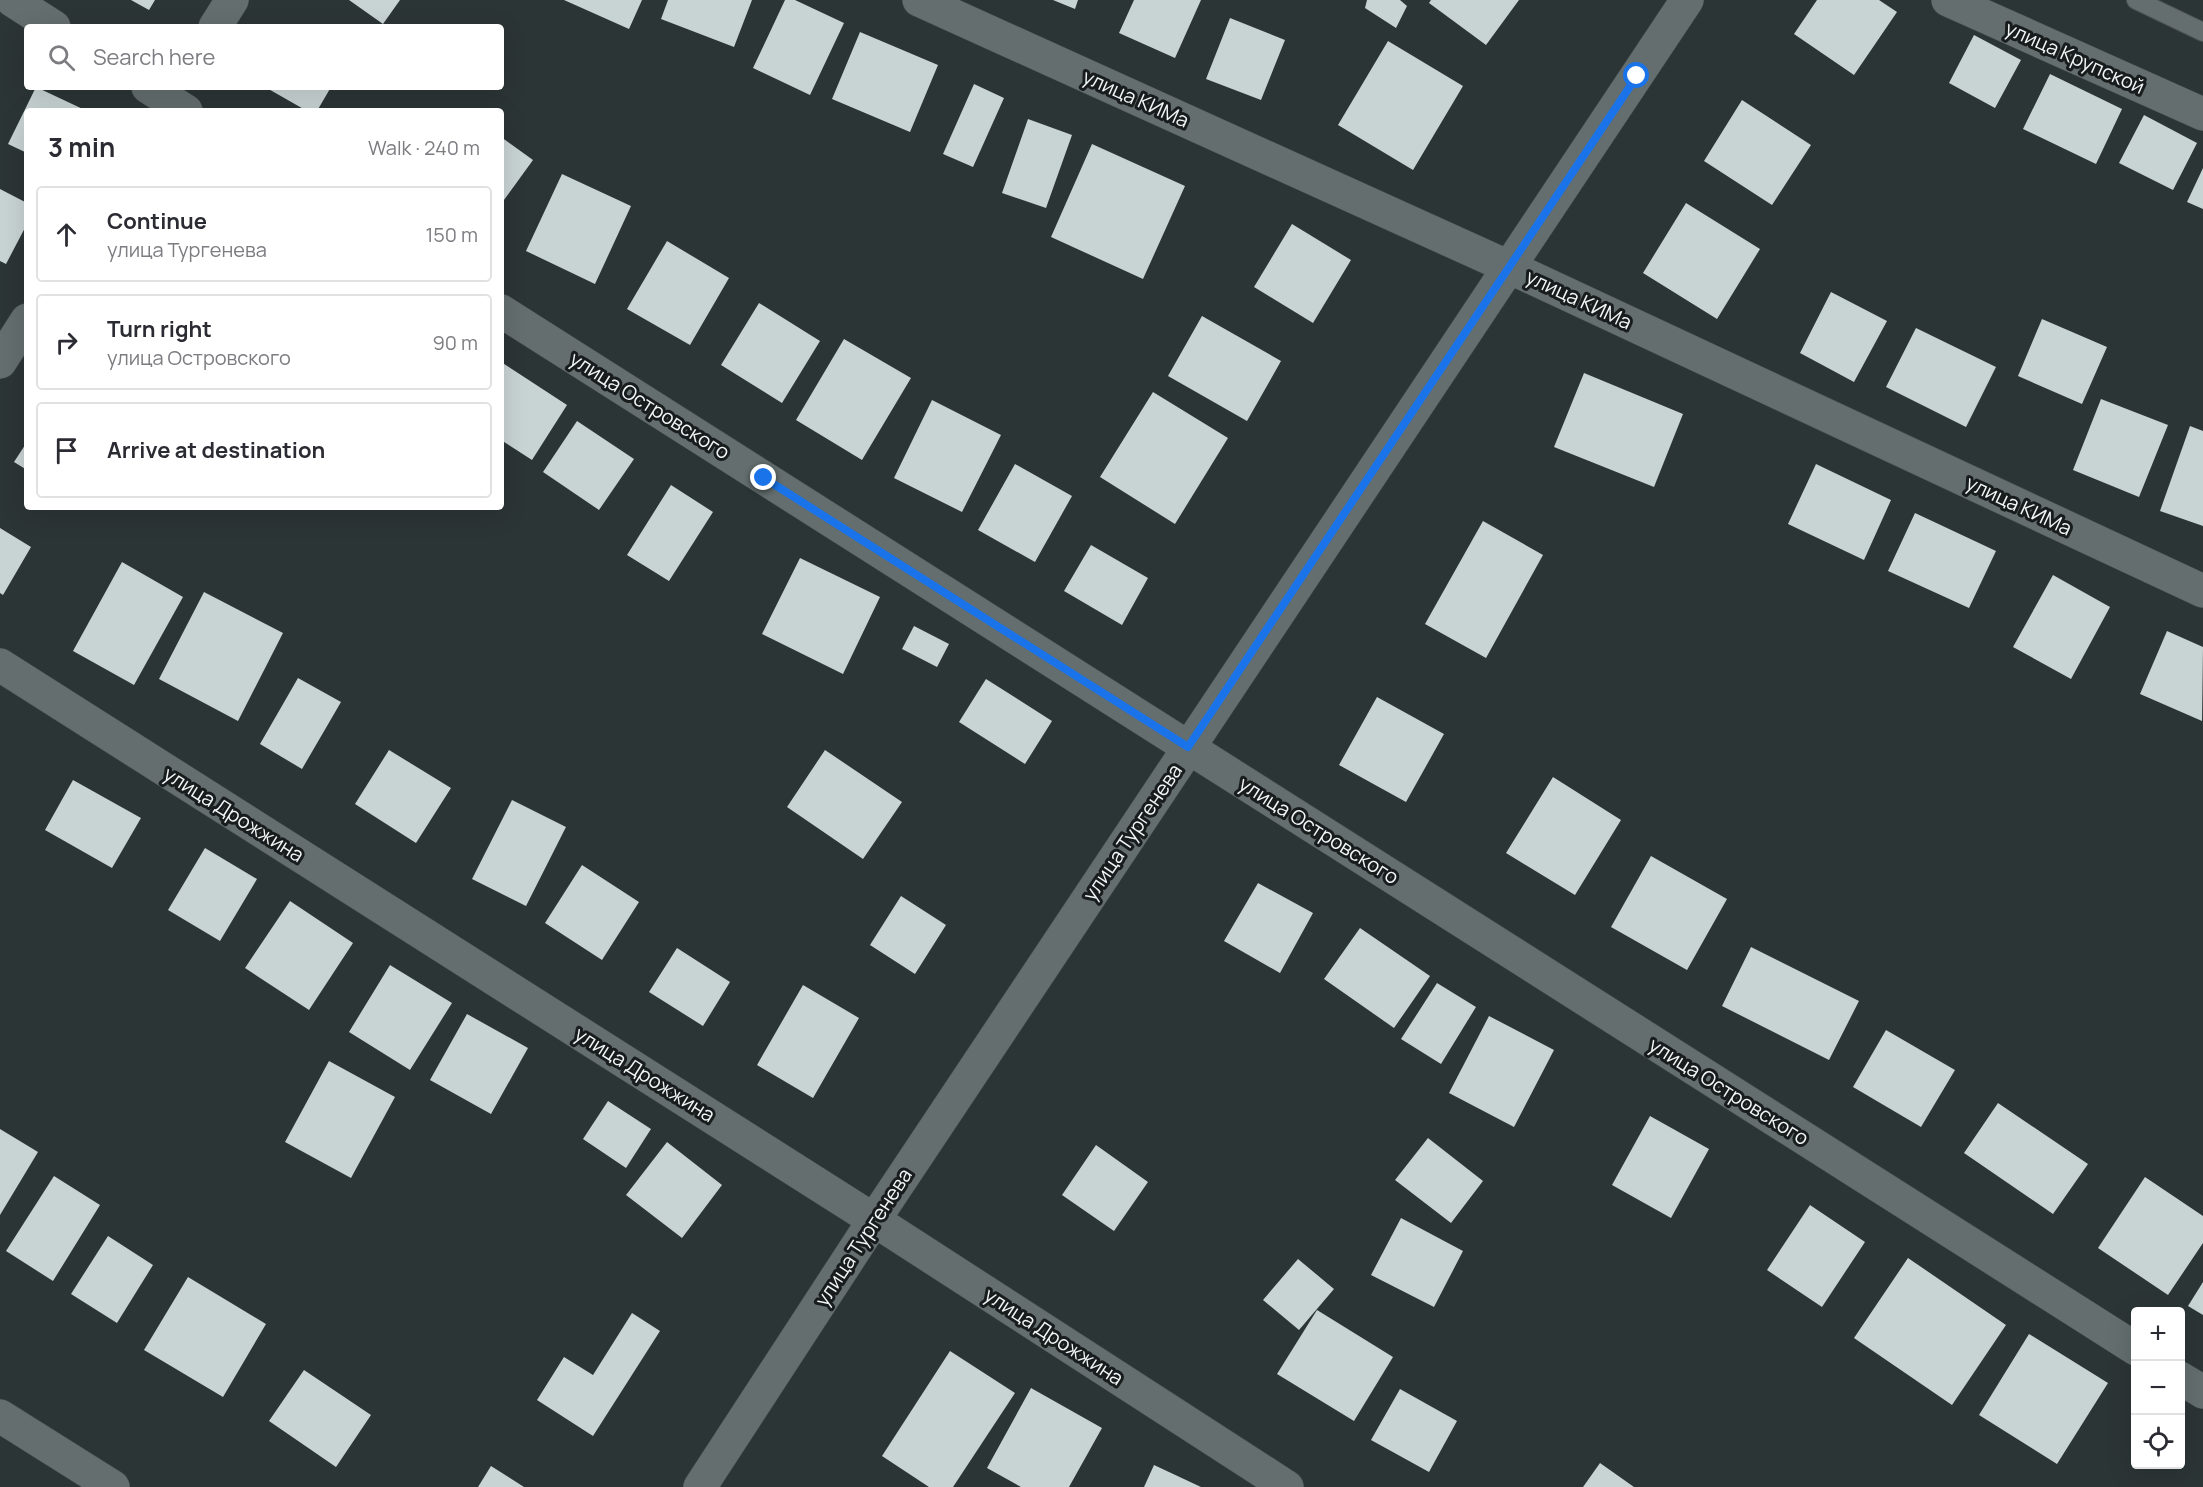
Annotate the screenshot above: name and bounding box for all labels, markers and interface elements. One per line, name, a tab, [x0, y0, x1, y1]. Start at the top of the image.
street label: улица Крупской	[2001, 14, 2149, 100]
search box	[24, 24, 504, 90]
icon: search	[45, 41, 78, 74]
text: Search here	[93, 42, 215, 72]
street label: улица КИМа	[1078, 62, 1194, 134]
route start	[1623, 62, 1649, 88]
text: 3 min	[48, 129, 115, 165]
text: Walk · 240 m	[368, 134, 480, 161]
text: Continue	[107, 206, 207, 236]
icon: ahead	[50, 218, 83, 251]
text: 150 m	[425, 221, 478, 248]
text: улица Тургенева	[107, 236, 267, 263]
street label: улица КИМа	[1522, 263, 1636, 335]
text: Turn right	[107, 314, 212, 344]
icon: right	[50, 326, 83, 359]
text: 90 m	[432, 329, 478, 356]
text: улица Островского	[107, 344, 291, 371]
street label: улица Островского	[565, 345, 735, 465]
icon: arrive	[50, 434, 83, 467]
text: Arrive at destination	[107, 435, 325, 465]
route end	[750, 464, 776, 490]
street label: улица КИМа	[1962, 469, 2076, 541]
street label: улица Тургенева	[1076, 758, 1188, 906]
street label: улица Дрожжина	[159, 760, 309, 868]
street label: улица Островского	[1234, 770, 1404, 890]
street label: улица Дрожжина	[570, 1020, 720, 1128]
street label: улица Островского	[1644, 1031, 1814, 1151]
street label: улица Тургенева	[808, 1163, 918, 1311]
street label: улица Дрожжина	[979, 1281, 1129, 1391]
map controls	[2131, 1307, 2185, 1469]
button: +	[2131, 1307, 2185, 1361]
button: −	[2131, 1361, 2185, 1415]
button: locate	[2131, 1415, 2185, 1469]

